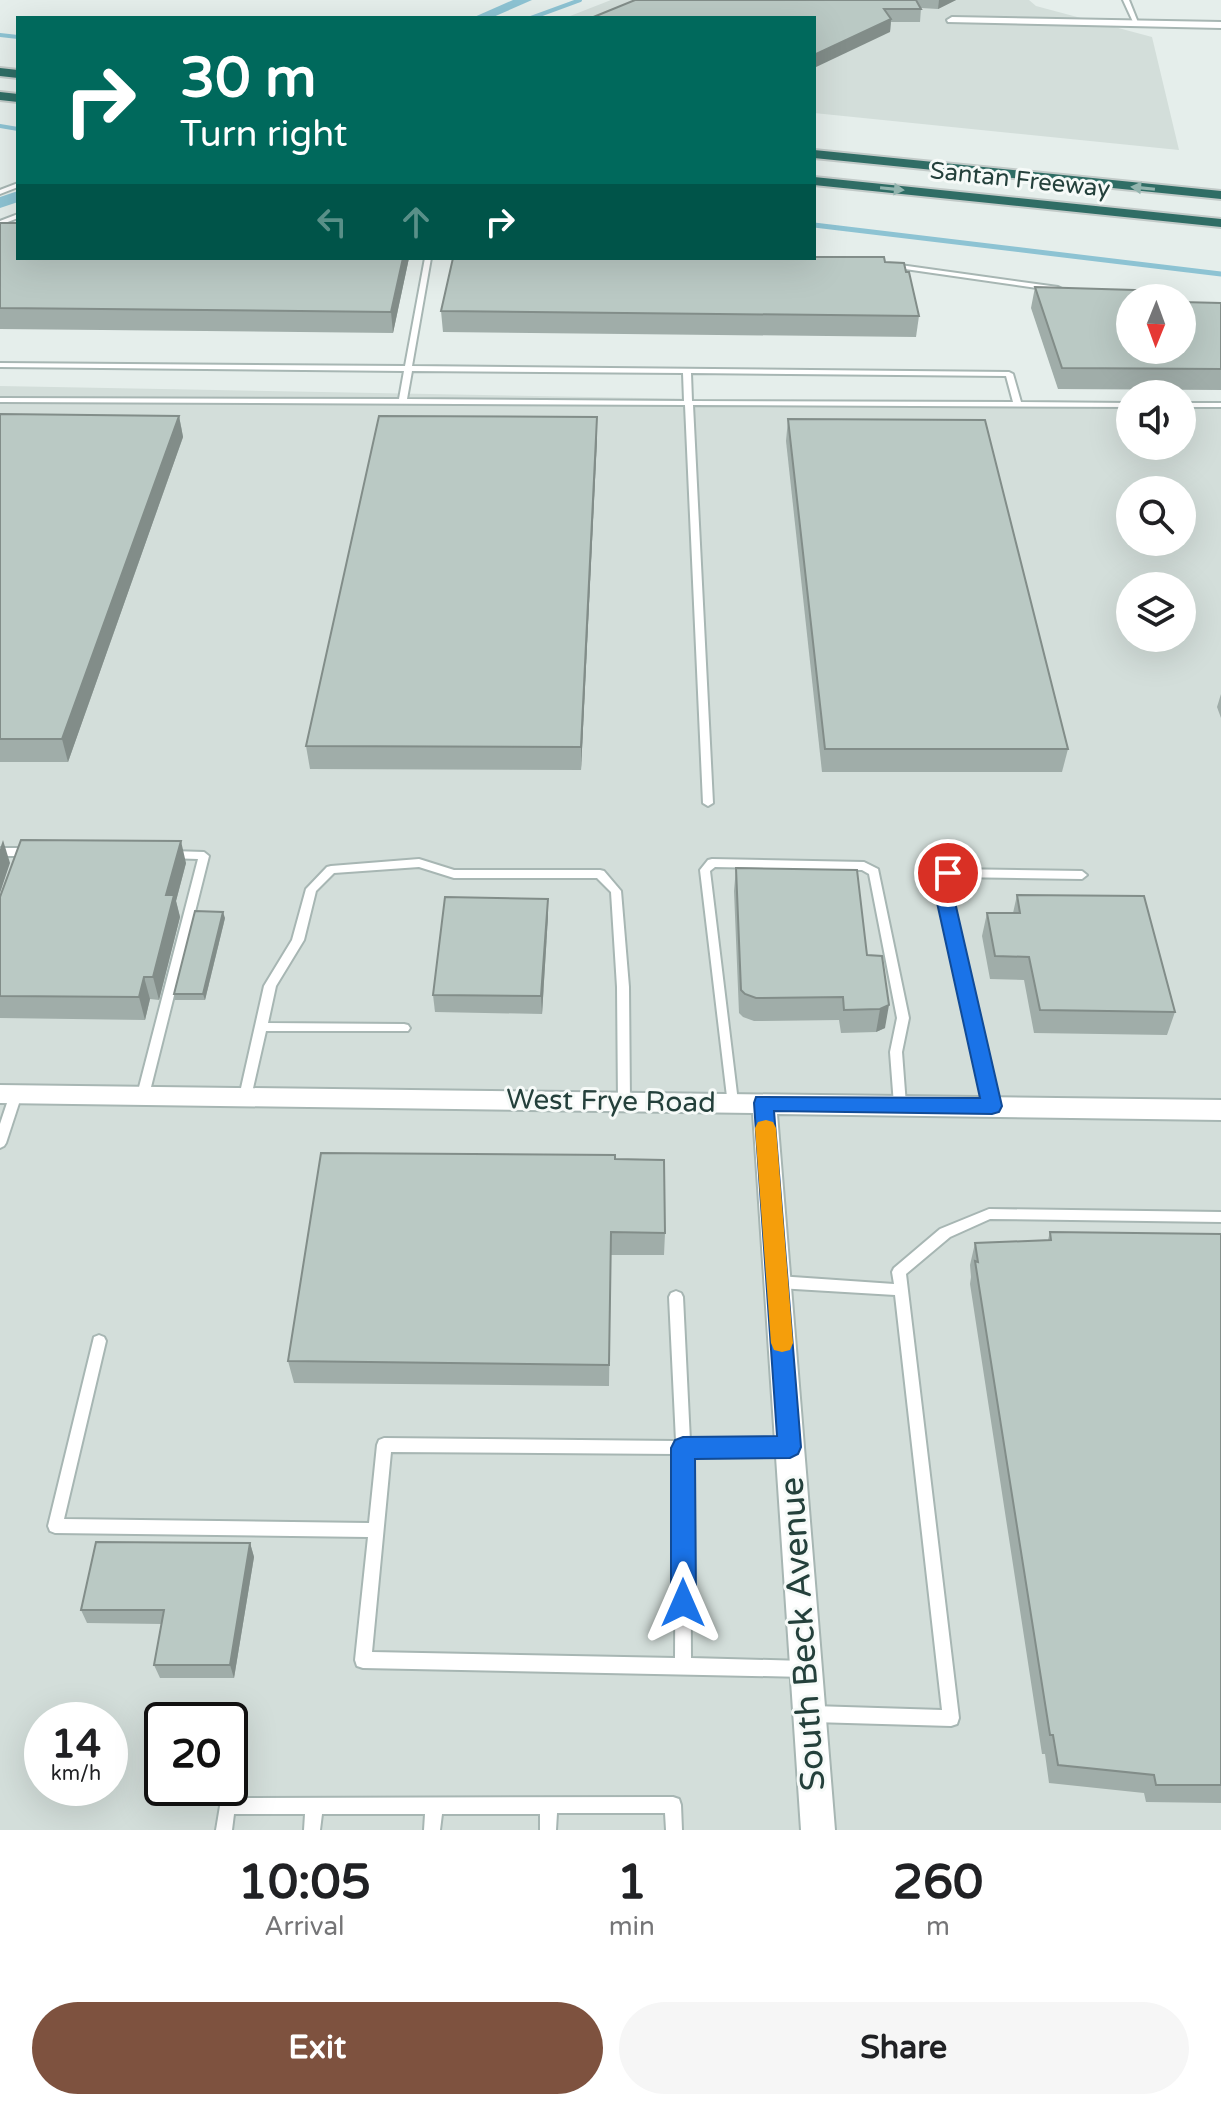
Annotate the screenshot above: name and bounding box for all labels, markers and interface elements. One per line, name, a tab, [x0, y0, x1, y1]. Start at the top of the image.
text: 30 m	[180, 45, 316, 112]
icon: right	[48, 48, 152, 152]
text: Turn right	[180, 113, 347, 156]
street label: Santan Freeway	[928, 156, 1112, 204]
one-way arrow	[1130, 181, 1155, 194]
one-way arrow	[880, 183, 905, 196]
icon: left	[310, 200, 354, 244]
icon: ahead	[394, 200, 438, 244]
icon: right	[478, 200, 522, 244]
north arrow	[1116, 284, 1196, 364]
map controls	[1116, 284, 1196, 652]
button: sound	[1116, 380, 1196, 460]
button: search	[1116, 476, 1196, 556]
button: layers	[1116, 572, 1196, 652]
pin	[914, 839, 982, 907]
icon: arrive	[926, 851, 970, 895]
street label: West Frye Road	[506, 1082, 716, 1120]
street label: South Beck Avenue	[772, 1476, 834, 1792]
position arrow	[641, 1561, 725, 1645]
speed limit sign: 20	[144, 1702, 248, 1806]
text: 14	[51, 1720, 101, 1768]
text: km/h	[51, 1762, 101, 1786]
text: 10:05	[238, 1854, 371, 1912]
text: 1	[617, 1854, 647, 1912]
text: 260	[893, 1854, 983, 1912]
text: Arrival	[264, 1911, 345, 1942]
text: min	[609, 1911, 655, 1942]
text: m	[926, 1911, 950, 1942]
button: Exit	[32, 2002, 603, 2094]
button: Share	[619, 2002, 1189, 2094]

